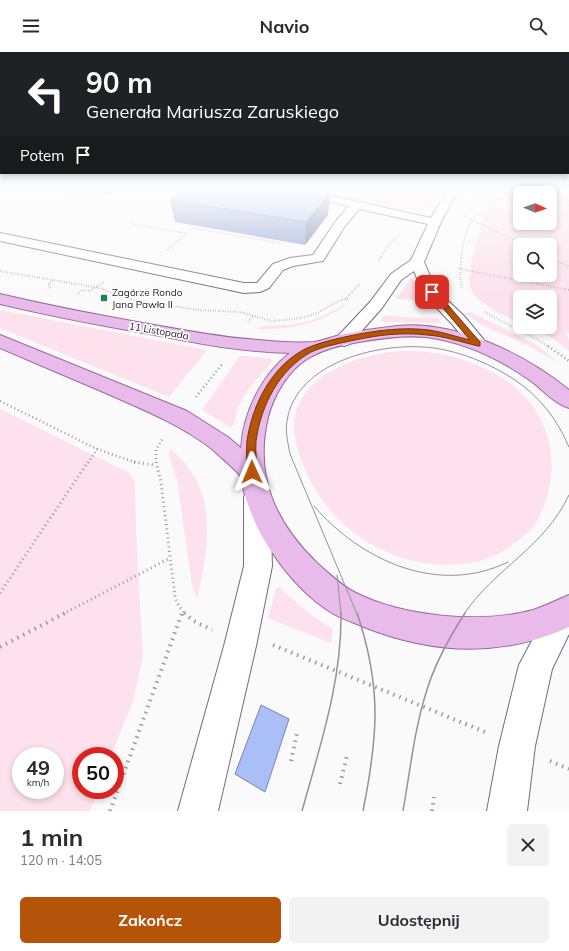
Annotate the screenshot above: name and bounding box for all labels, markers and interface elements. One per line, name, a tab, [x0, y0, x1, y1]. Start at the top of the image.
icon: menu	[20, 15, 42, 37]
text: Navio	[260, 15, 309, 38]
icon: search	[527, 15, 549, 37]
text: 90 m	[86, 65, 152, 100]
icon: left	[20, 68, 72, 120]
text: Generała Mariusza Zaruskiego	[86, 100, 339, 123]
icon: arrive	[72, 144, 94, 166]
text: Potem	[20, 146, 64, 165]
north arrow	[513, 186, 557, 230]
map controls	[513, 186, 557, 334]
button: search	[513, 238, 557, 282]
pin	[415, 275, 449, 309]
icon: arrive	[421, 281, 443, 303]
place label: Zagórze Rondo Jana Pawła II	[112, 286, 183, 311]
button: layers	[513, 290, 557, 334]
marker: Zagórze Rondo Jana Pawła II	[99, 293, 109, 303]
street label: 11 Listopada	[128, 319, 190, 343]
position arrow	[231, 451, 273, 493]
speed limit sign: 50	[72, 747, 124, 799]
text: 49	[26, 755, 50, 780]
text: km/h	[27, 776, 49, 789]
text: 1 min	[20, 822, 83, 852]
button: close	[507, 824, 549, 866]
text: 120 m · 14:05	[20, 852, 102, 868]
button: Zakończ	[20, 897, 281, 943]
button: Udostępnij	[289, 897, 549, 943]

